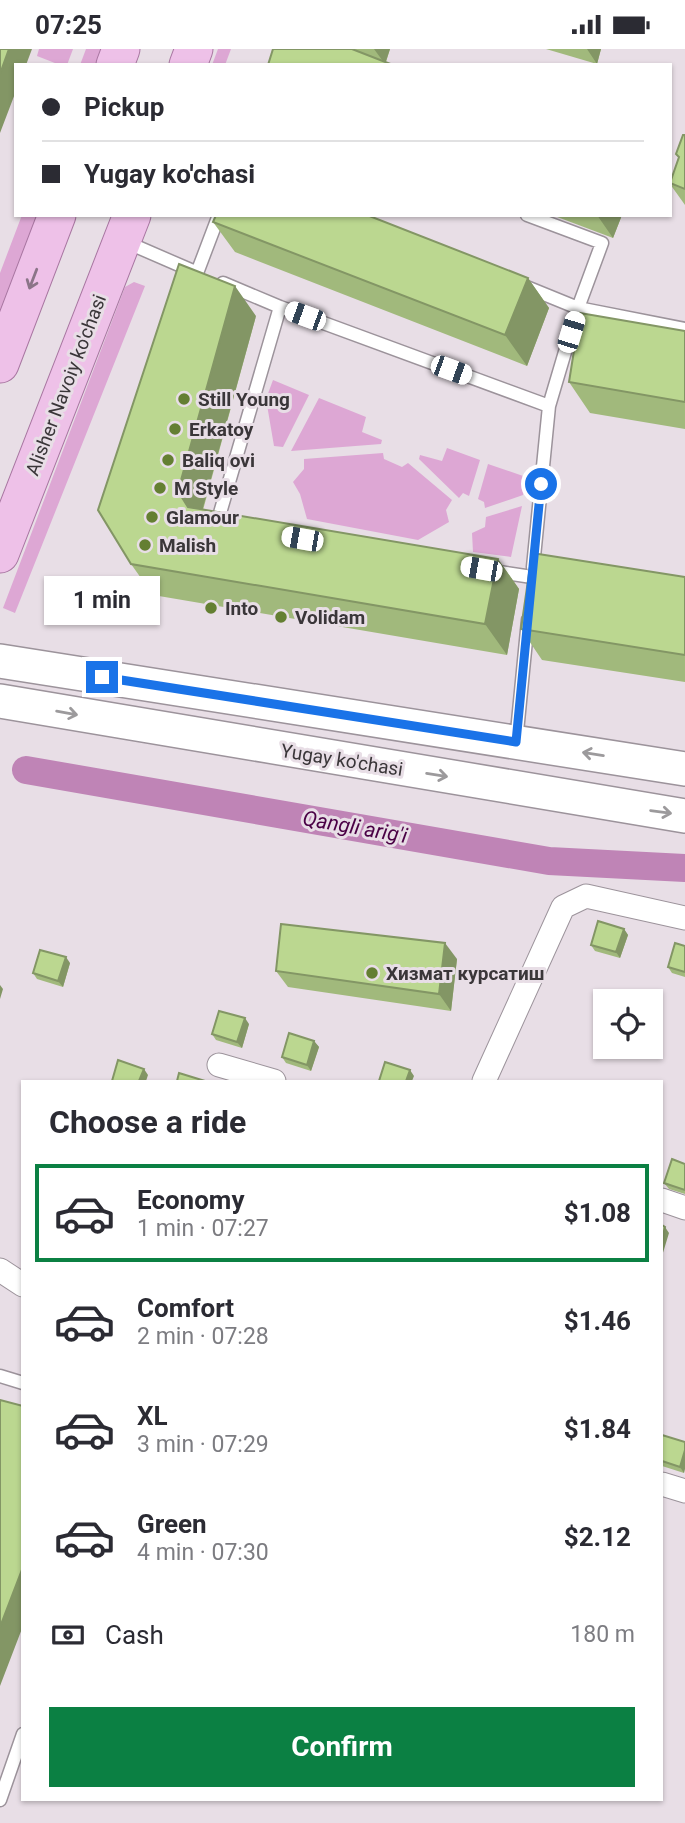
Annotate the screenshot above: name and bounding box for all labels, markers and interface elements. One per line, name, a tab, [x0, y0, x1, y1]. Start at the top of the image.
text: 07:25	[35, 10, 102, 40]
text: Pickup	[84, 92, 164, 122]
text: Yugay ko'chasi	[84, 159, 255, 189]
one-way arrow	[25, 268, 38, 289]
street label: Alisher Navoiy ko'chasi	[21, 291, 111, 479]
car	[282, 299, 329, 333]
car	[555, 309, 588, 355]
car	[428, 353, 475, 387]
place label: Still Young	[198, 388, 290, 411]
marker: Still Young	[176, 391, 192, 407]
place label: Erkatoy	[189, 418, 254, 441]
marker: Erkatoy	[167, 421, 183, 437]
place label: Baliq ovi	[182, 449, 255, 472]
marker: Baliq ovi	[160, 452, 176, 468]
route start	[525, 468, 557, 500]
place label: M Style	[174, 477, 238, 500]
marker: M Style	[152, 480, 168, 496]
place label: Glamour	[166, 506, 239, 529]
marker: Glamour	[144, 509, 160, 525]
car	[280, 525, 325, 553]
place label: Malish	[159, 534, 216, 557]
marker: Malish	[137, 537, 153, 553]
car	[459, 555, 504, 583]
callout: 1 min	[44, 575, 160, 625]
text: 1 min	[73, 587, 131, 614]
place label: Into	[225, 597, 258, 620]
marker: Into	[203, 600, 219, 616]
place label: Volidam	[295, 606, 365, 629]
marker: Volidam	[273, 609, 289, 625]
route end	[86, 661, 118, 693]
one-way arrow	[55, 707, 78, 720]
street label: Yugay ko'chasi	[279, 739, 405, 781]
one-way arrow	[582, 747, 605, 760]
one-way arrow	[425, 769, 447, 782]
water label: Qangli arig'i	[301, 806, 409, 848]
one-way arrow	[649, 806, 672, 819]
place label: Хизмат курсатиш	[386, 962, 545, 985]
marker: Хизмат курсатиш	[364, 965, 380, 981]
map controls	[593, 989, 663, 1059]
button: locate	[593, 989, 663, 1059]
text: Choose a ride	[49, 1103, 246, 1141]
icon: car	[53, 1182, 116, 1245]
text: Economy	[137, 1185, 244, 1215]
text: $1.08	[564, 1198, 631, 1228]
text: 1 min · 07:27	[137, 1215, 269, 1242]
icon: car	[53, 1290, 116, 1353]
text: Comfort	[137, 1293, 234, 1323]
text: $1.46	[564, 1306, 631, 1336]
text: 2 min · 07:28	[137, 1323, 269, 1350]
icon: car	[53, 1398, 116, 1461]
text: XL	[137, 1401, 168, 1431]
text: $1.84	[564, 1414, 631, 1444]
text: 3 min · 07:29	[137, 1431, 269, 1458]
icon: car	[53, 1506, 116, 1569]
text: Green	[137, 1509, 207, 1539]
text: $2.12	[564, 1522, 631, 1552]
text: 4 min · 07:30	[137, 1539, 269, 1566]
icon: cash	[49, 1616, 87, 1654]
text: Cash	[105, 1620, 164, 1650]
text: 180 m	[570, 1621, 635, 1648]
button: Confirm	[49, 1707, 635, 1787]

